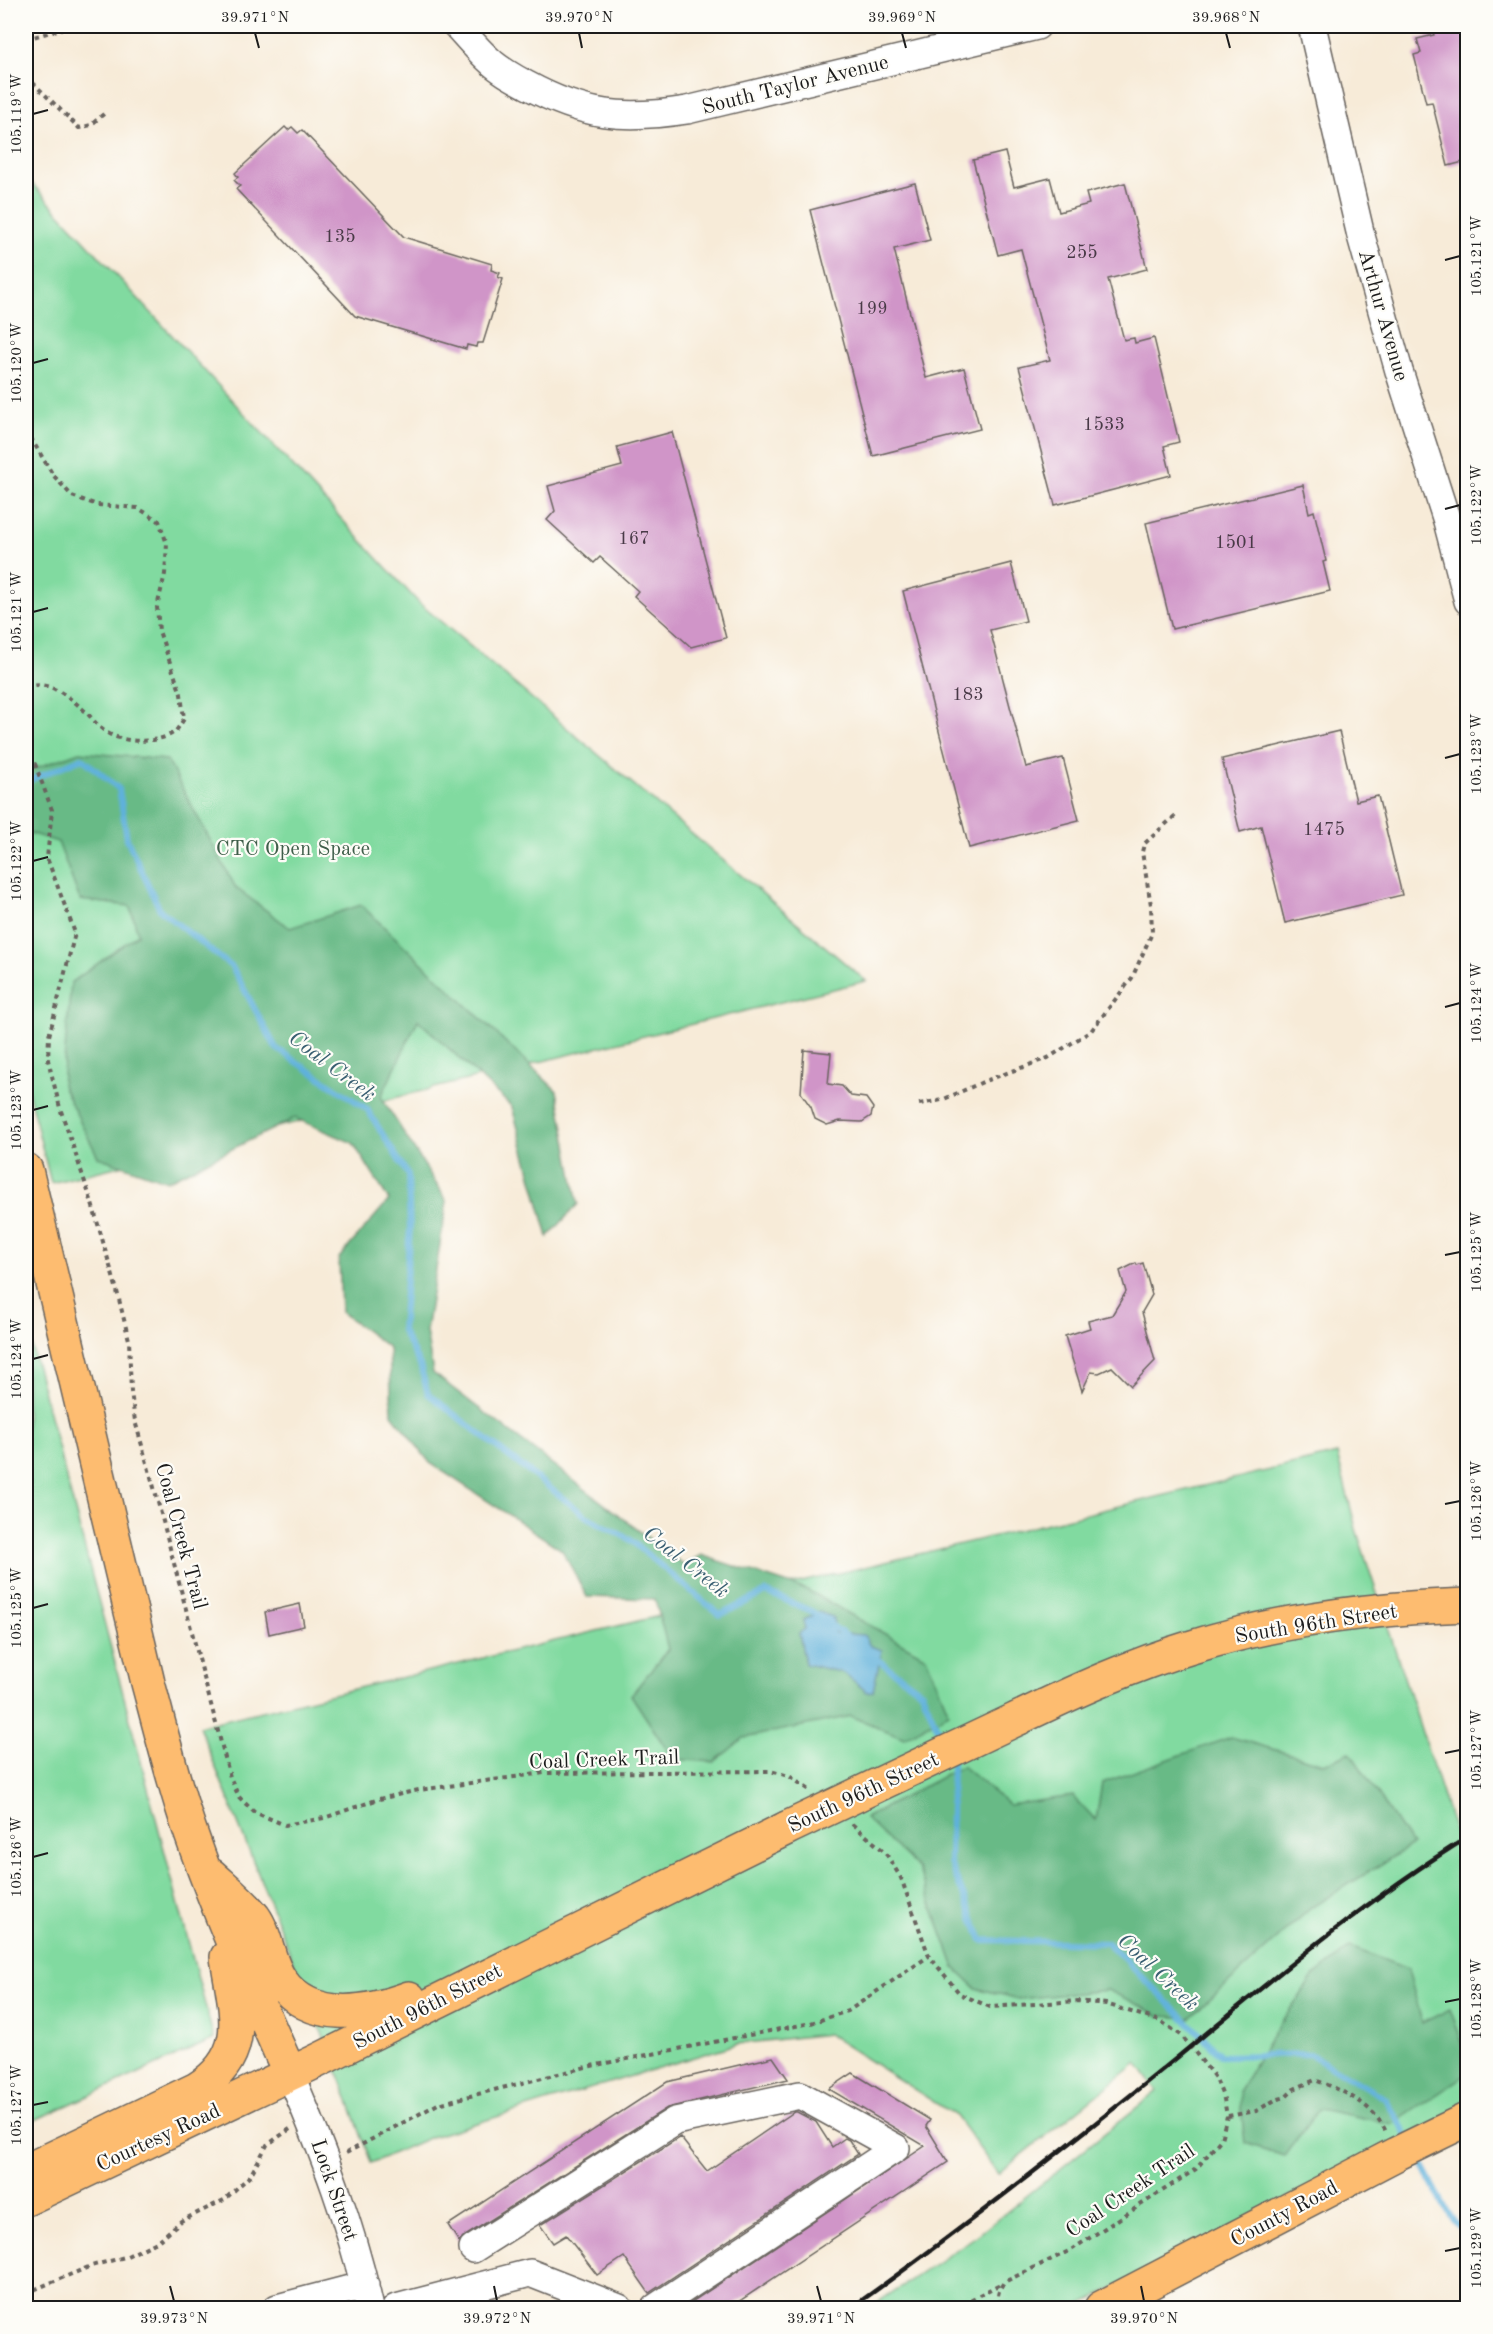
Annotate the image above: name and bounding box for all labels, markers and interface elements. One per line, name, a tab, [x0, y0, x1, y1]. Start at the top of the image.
text: 39.971°N	[221, 11, 289, 26]
text: 39.970°N	[545, 11, 613, 26]
text: 39.969°N	[868, 11, 936, 26]
text: 39.968°N	[1192, 11, 1260, 26]
street label: South Taylor Avenue	[700, 52, 891, 119]
text: 105.119°W	[10, 73, 25, 155]
text: 105.121°W	[1470, 215, 1485, 297]
house number: 135	[324, 228, 356, 246]
house number: 255	[1066, 244, 1098, 262]
street label: Arthur Avenue	[1354, 247, 1411, 384]
house number: 199	[856, 300, 888, 318]
text: 105.120°W	[10, 322, 25, 404]
house number: 1533	[1083, 416, 1125, 434]
text: 105.122°W	[1470, 464, 1485, 546]
house number: 167	[618, 530, 650, 548]
house number: 1501	[1215, 534, 1257, 552]
text: 105.121°W	[10, 571, 25, 653]
house number: 183	[952, 686, 984, 704]
text: 105.123°W	[1470, 713, 1485, 795]
text: 105.122°W	[10, 820, 25, 902]
house number: 1475	[1303, 821, 1345, 839]
park label: CTC Open Space	[216, 839, 370, 860]
text: 105.124°W	[1470, 962, 1485, 1044]
water label: Coal Creek	[284, 1027, 379, 1106]
text: 105.123°W	[10, 1069, 25, 1151]
text: 105.125°W	[1470, 1211, 1485, 1293]
text: 105.124°W	[10, 1318, 25, 1400]
text: 105.126°W	[1470, 1460, 1485, 1542]
street label: Coal Creek Trail	[151, 1461, 210, 1612]
water label: Coal Creek	[639, 1522, 733, 1603]
text: 105.125°W	[10, 1567, 25, 1649]
street label: South 96th Street	[1234, 1601, 1399, 1648]
text: 105.127°W	[1470, 1709, 1485, 1791]
street label: Coal Creek Trail	[528, 1747, 680, 1774]
street label: South 96th Street	[785, 1749, 942, 1838]
text: 105.126°W	[10, 1816, 25, 1898]
water label: Coal Creek	[1113, 1930, 1203, 2016]
text: 105.128°W	[1470, 1958, 1485, 2040]
street label: South 96th Street	[350, 1961, 505, 2054]
text: 105.127°W	[10, 2064, 25, 2146]
street label: Courtesy Road	[93, 2100, 224, 2176]
street label: Lock Street	[306, 2137, 361, 2244]
street label: Coal Creek Trail	[1063, 2140, 1199, 2242]
street label: County Road	[1228, 2177, 1342, 2251]
text: 105.129°W	[1470, 2207, 1485, 2289]
text: 39.973°N	[140, 2312, 208, 2327]
text: 39.972°N	[463, 2312, 531, 2327]
text: 39.971°N	[787, 2312, 855, 2327]
text: 39.970°N	[1110, 2312, 1178, 2327]

